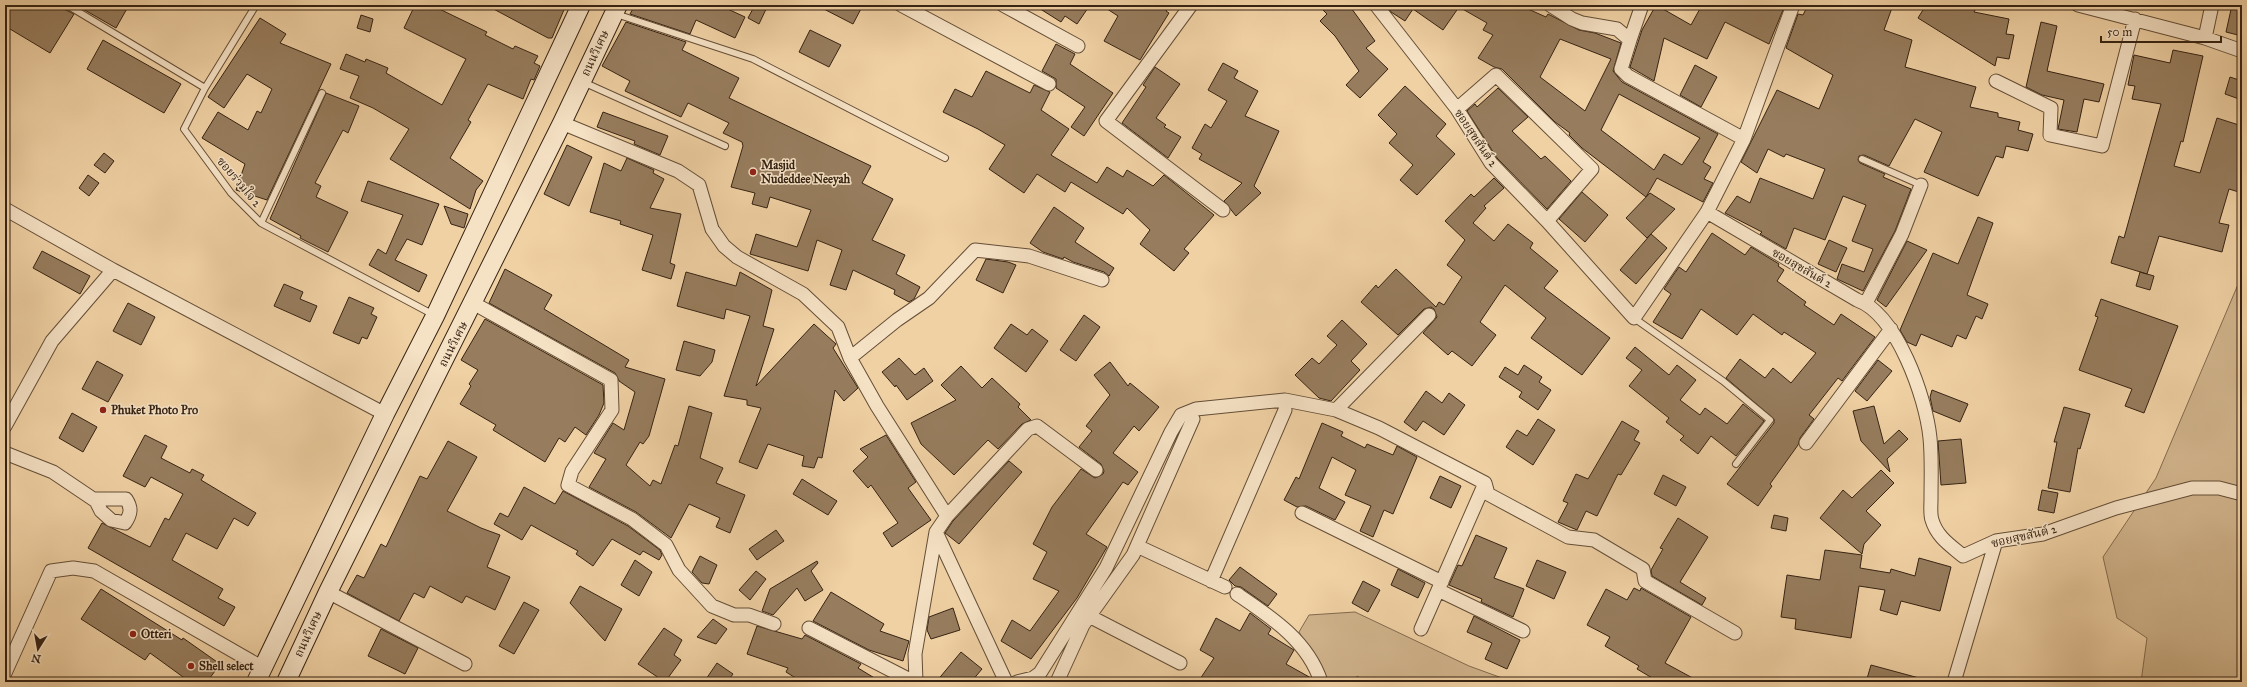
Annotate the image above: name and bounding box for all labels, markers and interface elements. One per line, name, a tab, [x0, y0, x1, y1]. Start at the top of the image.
scale bar	[2101, 18, 2221, 44]
text: 50 m	[2107, 25, 2132, 39]
street label: ถนนวิเศษ	[578, 27, 612, 78]
street label: ซอยสุขสันต์ 2	[1451, 106, 1501, 170]
street label: ซอยร่วมใจ 2	[214, 153, 266, 210]
place label: Masjid Nudeddee Neeyah	[761, 158, 851, 187]
marker: Masjid Nudeddee Neeyah	[748, 167, 758, 177]
street label: ซอยสุขสันต์ 2	[1769, 245, 1835, 292]
street label: ถนนวิเศษ	[436, 318, 471, 369]
place label: Phuket Photo Pro	[111, 403, 198, 417]
marker: Phuket Photo Pro	[98, 405, 108, 415]
street label: ซอยสุขสันต์ 2	[1990, 522, 2059, 551]
street label: ถนนวิเศษ	[291, 608, 325, 659]
place label: Otteri	[141, 627, 172, 641]
north arrow	[18, 629, 58, 669]
marker: Otteri	[128, 629, 138, 639]
text: N	[30, 651, 42, 666]
place label: Shell select	[199, 659, 254, 673]
marker: Shell select	[186, 661, 196, 671]

